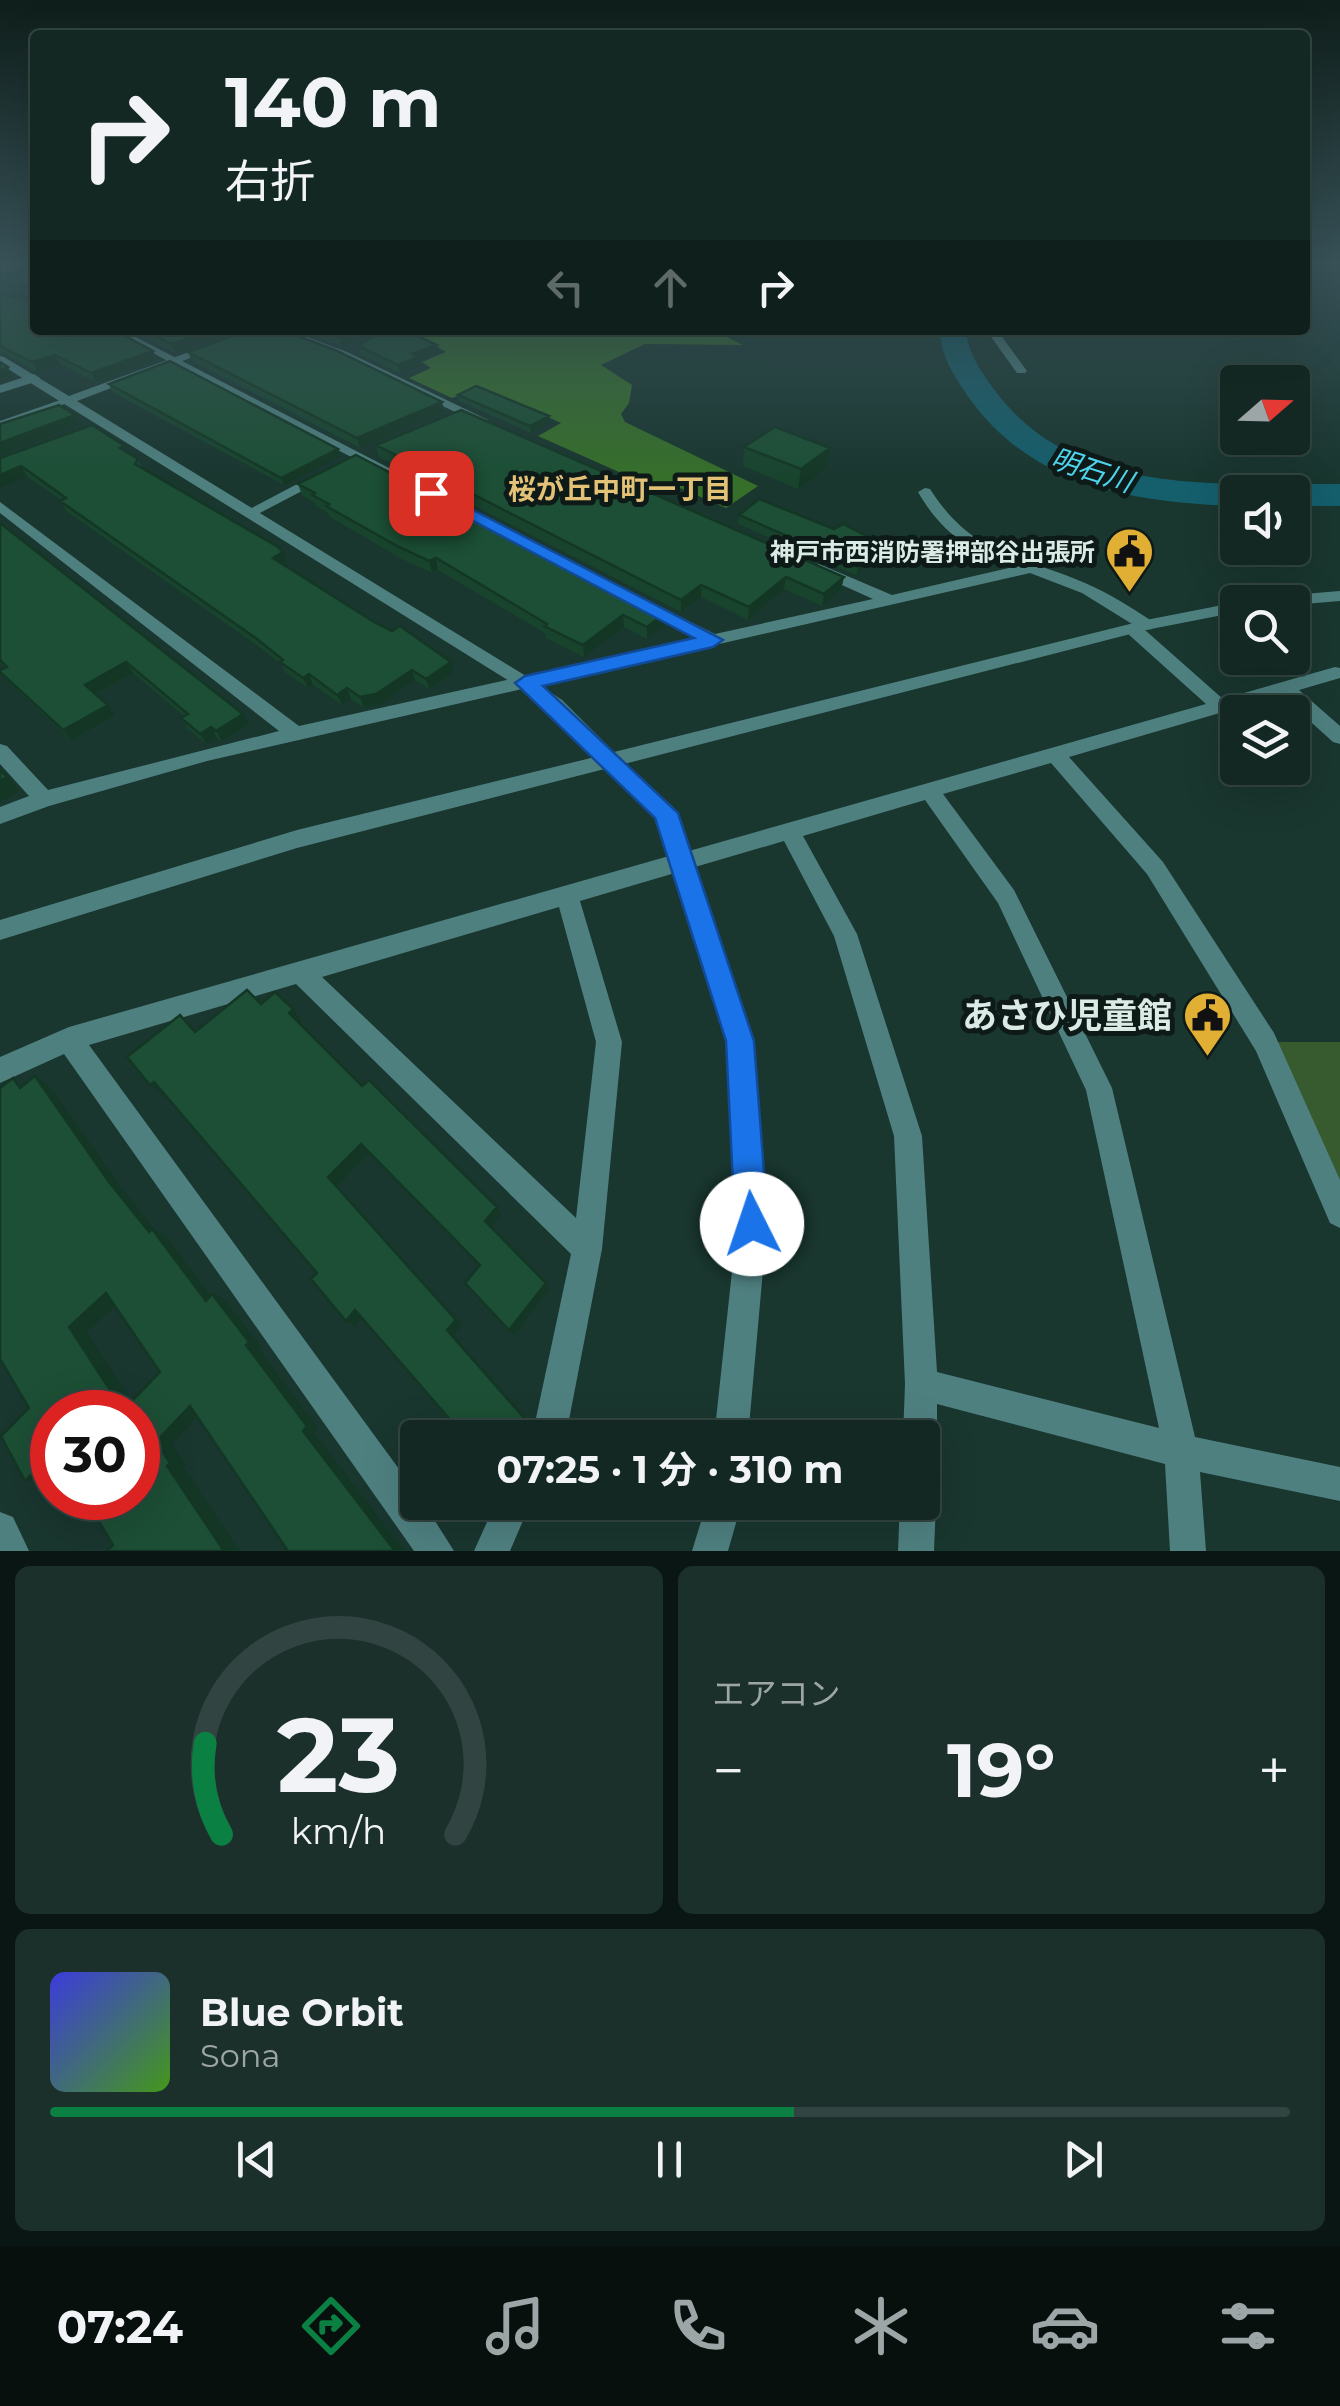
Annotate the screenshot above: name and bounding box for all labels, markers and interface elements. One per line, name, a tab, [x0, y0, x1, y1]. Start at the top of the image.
text: 140 m	[225, 59, 441, 145]
icon: right	[60, 70, 190, 200]
text: 右折	[225, 153, 315, 208]
icon: left	[538, 260, 593, 315]
icon: ahead	[643, 260, 698, 315]
icon: right	[748, 260, 803, 315]
north arrow	[1220, 365, 1310, 455]
map controls	[1220, 365, 1310, 785]
water label: 明石川	[1047, 441, 1140, 500]
pin	[389, 451, 474, 536]
icon: arrive	[404, 466, 459, 521]
district label: 桜が丘中町一丁目	[508, 472, 732, 506]
button: sound	[1220, 475, 1310, 565]
public building icon: 神戸市西消防署押部谷出張所	[1104, 526, 1156, 594]
place label: 神戸市西消防署押部谷出張所	[770, 537, 1095, 567]
button: search	[1220, 585, 1310, 675]
button: layers	[1220, 695, 1310, 785]
public building icon: あさひ児童館	[1181, 990, 1233, 1058]
place label: あさひ児童館	[962, 994, 1172, 1037]
position arrow	[700, 1172, 804, 1276]
speed limit sign: 30	[30, 1390, 160, 1520]
text: 07:25 · 1 分 · 310 m	[497, 1446, 843, 1493]
text: エアコン	[713, 1674, 841, 1713]
text: 23	[277, 1691, 400, 1818]
text: 19°	[947, 1724, 1056, 1816]
text: −	[713, 1737, 744, 1804]
text: +	[1258, 1737, 1290, 1804]
text: km/h	[291, 1809, 386, 1853]
text: Blue Orbit	[200, 1989, 404, 2036]
text: Sona	[200, 2036, 280, 2075]
icon: previous	[229, 2132, 284, 2187]
icon: pause	[642, 2132, 697, 2187]
icon: next	[1056, 2132, 1111, 2187]
icon: directions	[296, 2291, 366, 2361]
icon: music	[480, 2291, 550, 2361]
icon: phone	[663, 2291, 733, 2361]
icon: climate	[846, 2291, 916, 2361]
icon: car	[1030, 2291, 1100, 2361]
icon: filters	[1213, 2291, 1283, 2361]
text: 07:24	[57, 2299, 183, 2354]

